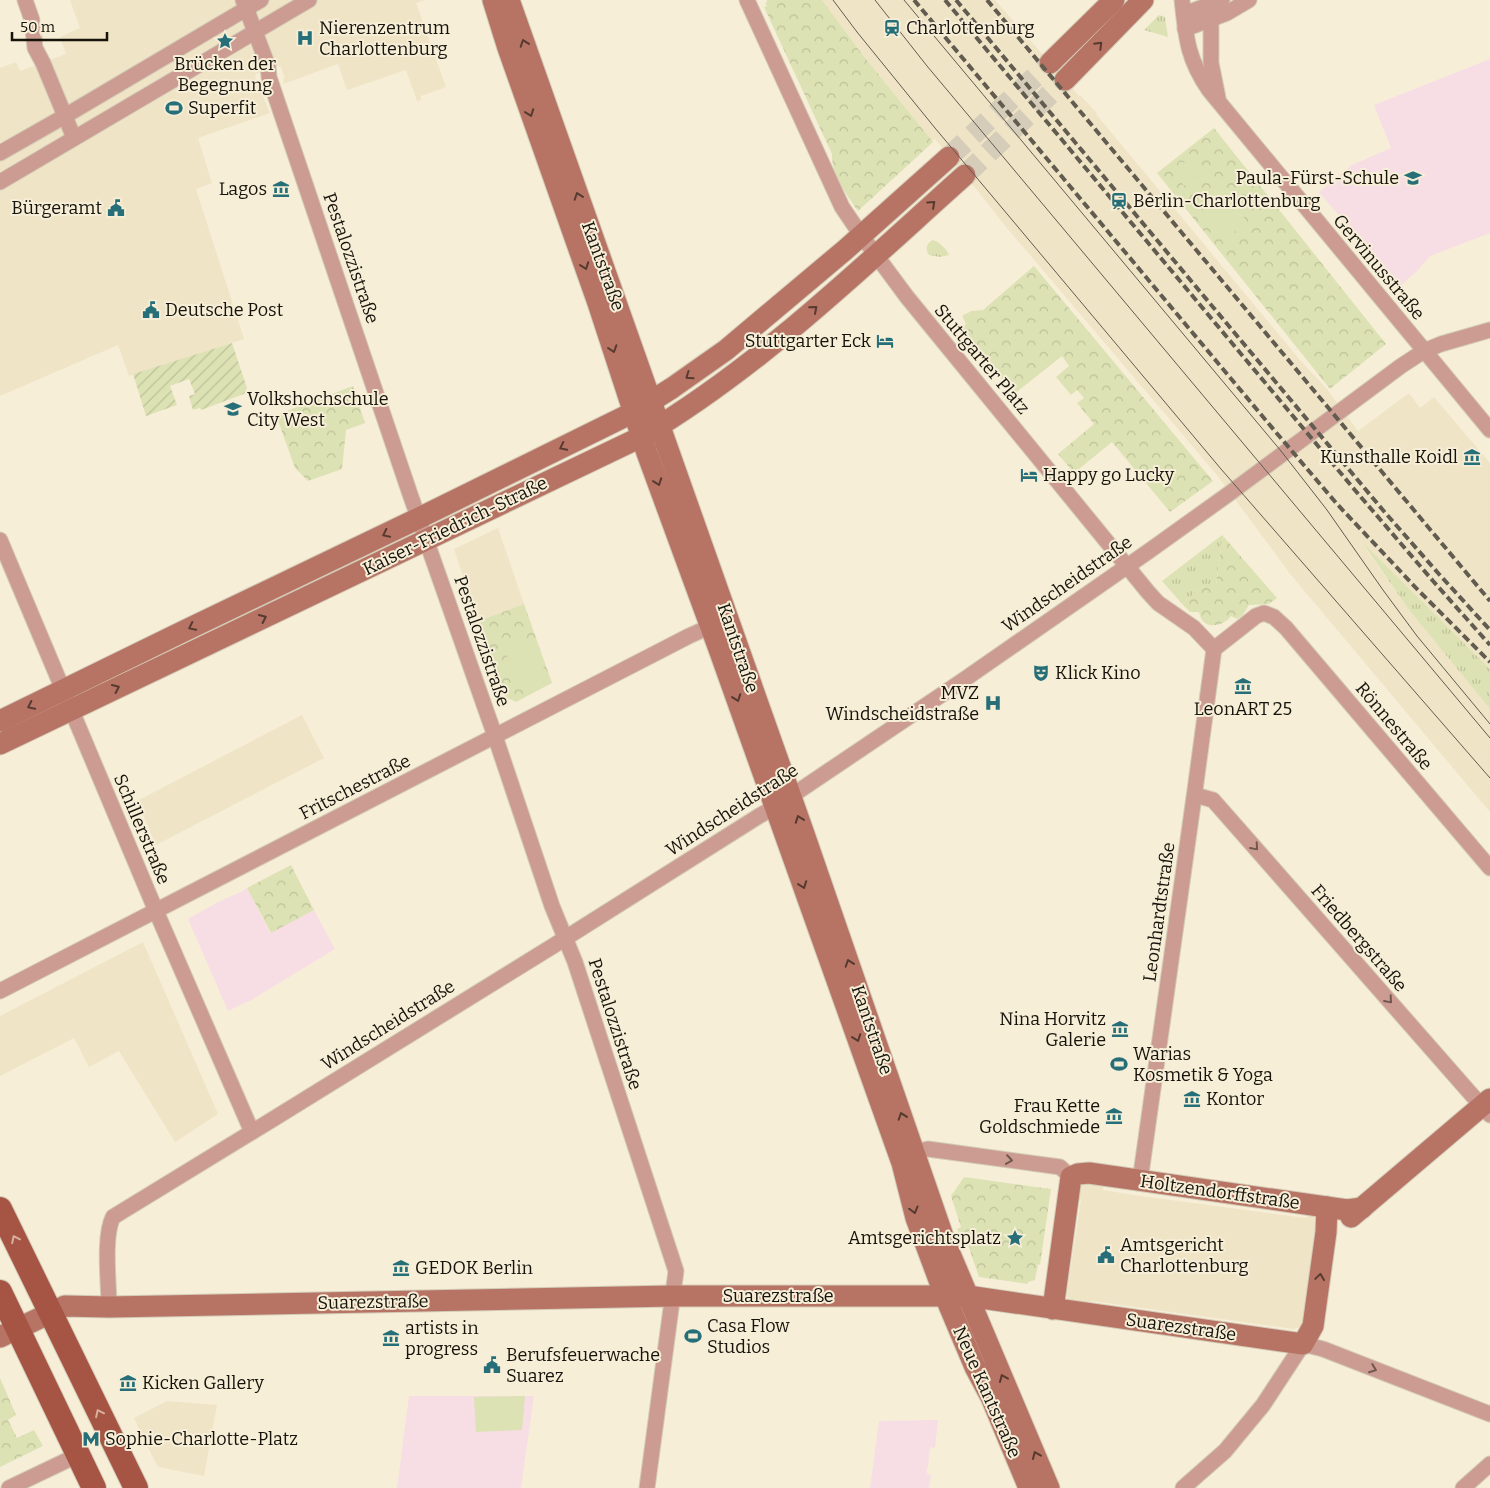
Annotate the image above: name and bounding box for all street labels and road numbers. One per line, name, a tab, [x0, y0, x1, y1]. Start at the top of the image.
street label: Pestalozzistraße	[318, 190, 384, 326]
street label: Gervinusstraße	[1329, 210, 1429, 324]
street label: Kantstraße	[577, 218, 629, 314]
street label: Stuttgarter Platz	[930, 300, 1034, 418]
street label: Kaiser-Friedrich-Straße	[359, 472, 551, 580]
street label: Windscheidstraße	[998, 531, 1136, 637]
street label: Pestalozzistraße	[449, 573, 515, 709]
street label: Kantstraße	[712, 600, 764, 696]
street label: Rönnestraße	[1351, 677, 1437, 775]
street label: Fritschestraße	[296, 750, 414, 824]
street label: Windscheidstraße	[662, 759, 802, 861]
street label: Schillerstraße	[109, 771, 175, 887]
street label: Leonhardtstraße	[1138, 841, 1180, 983]
street label: Friedbergstraße	[1306, 880, 1412, 996]
street label: Pestalozzistraße	[583, 955, 647, 1093]
street label: Windscheidstraße	[317, 975, 459, 1075]
street label: Kantstraße	[846, 982, 898, 1078]
street label: Holtzendorffstraße	[1139, 1170, 1301, 1214]
street label: Suarezstraße	[722, 1285, 834, 1307]
street label: Suarezstraße	[317, 1290, 429, 1314]
street label: Suarezstraße	[1124, 1308, 1238, 1346]
street label: Neue Kantstraße	[948, 1323, 1026, 1461]

